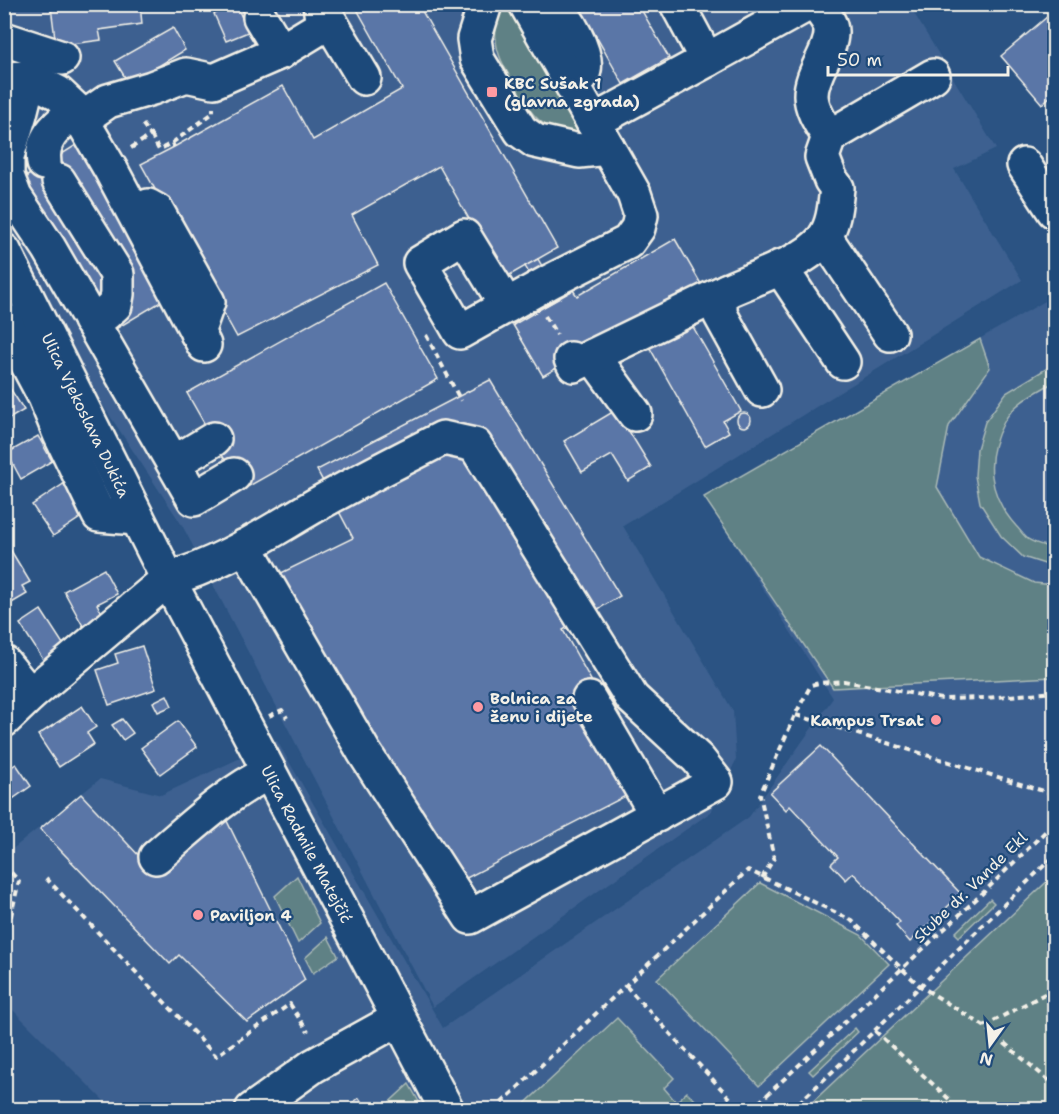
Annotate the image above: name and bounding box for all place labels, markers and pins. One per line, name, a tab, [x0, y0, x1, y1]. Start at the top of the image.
place label: KBC Sušak 1 (glavna zgrada)	[504, 73, 640, 112]
marker: KBC Sušak 1 (glavna zgrada)	[485, 85, 499, 99]
place label: Bolnica za ženu i dijete	[490, 688, 593, 727]
marker: Bolnica za ženu i dijete	[471, 700, 485, 714]
place label: Kampus Trsat	[810, 710, 924, 731]
marker: Kampus Trsat	[929, 713, 943, 727]
place label: Paviljon 4	[210, 905, 292, 926]
marker: Paviljon 4	[191, 908, 205, 922]

